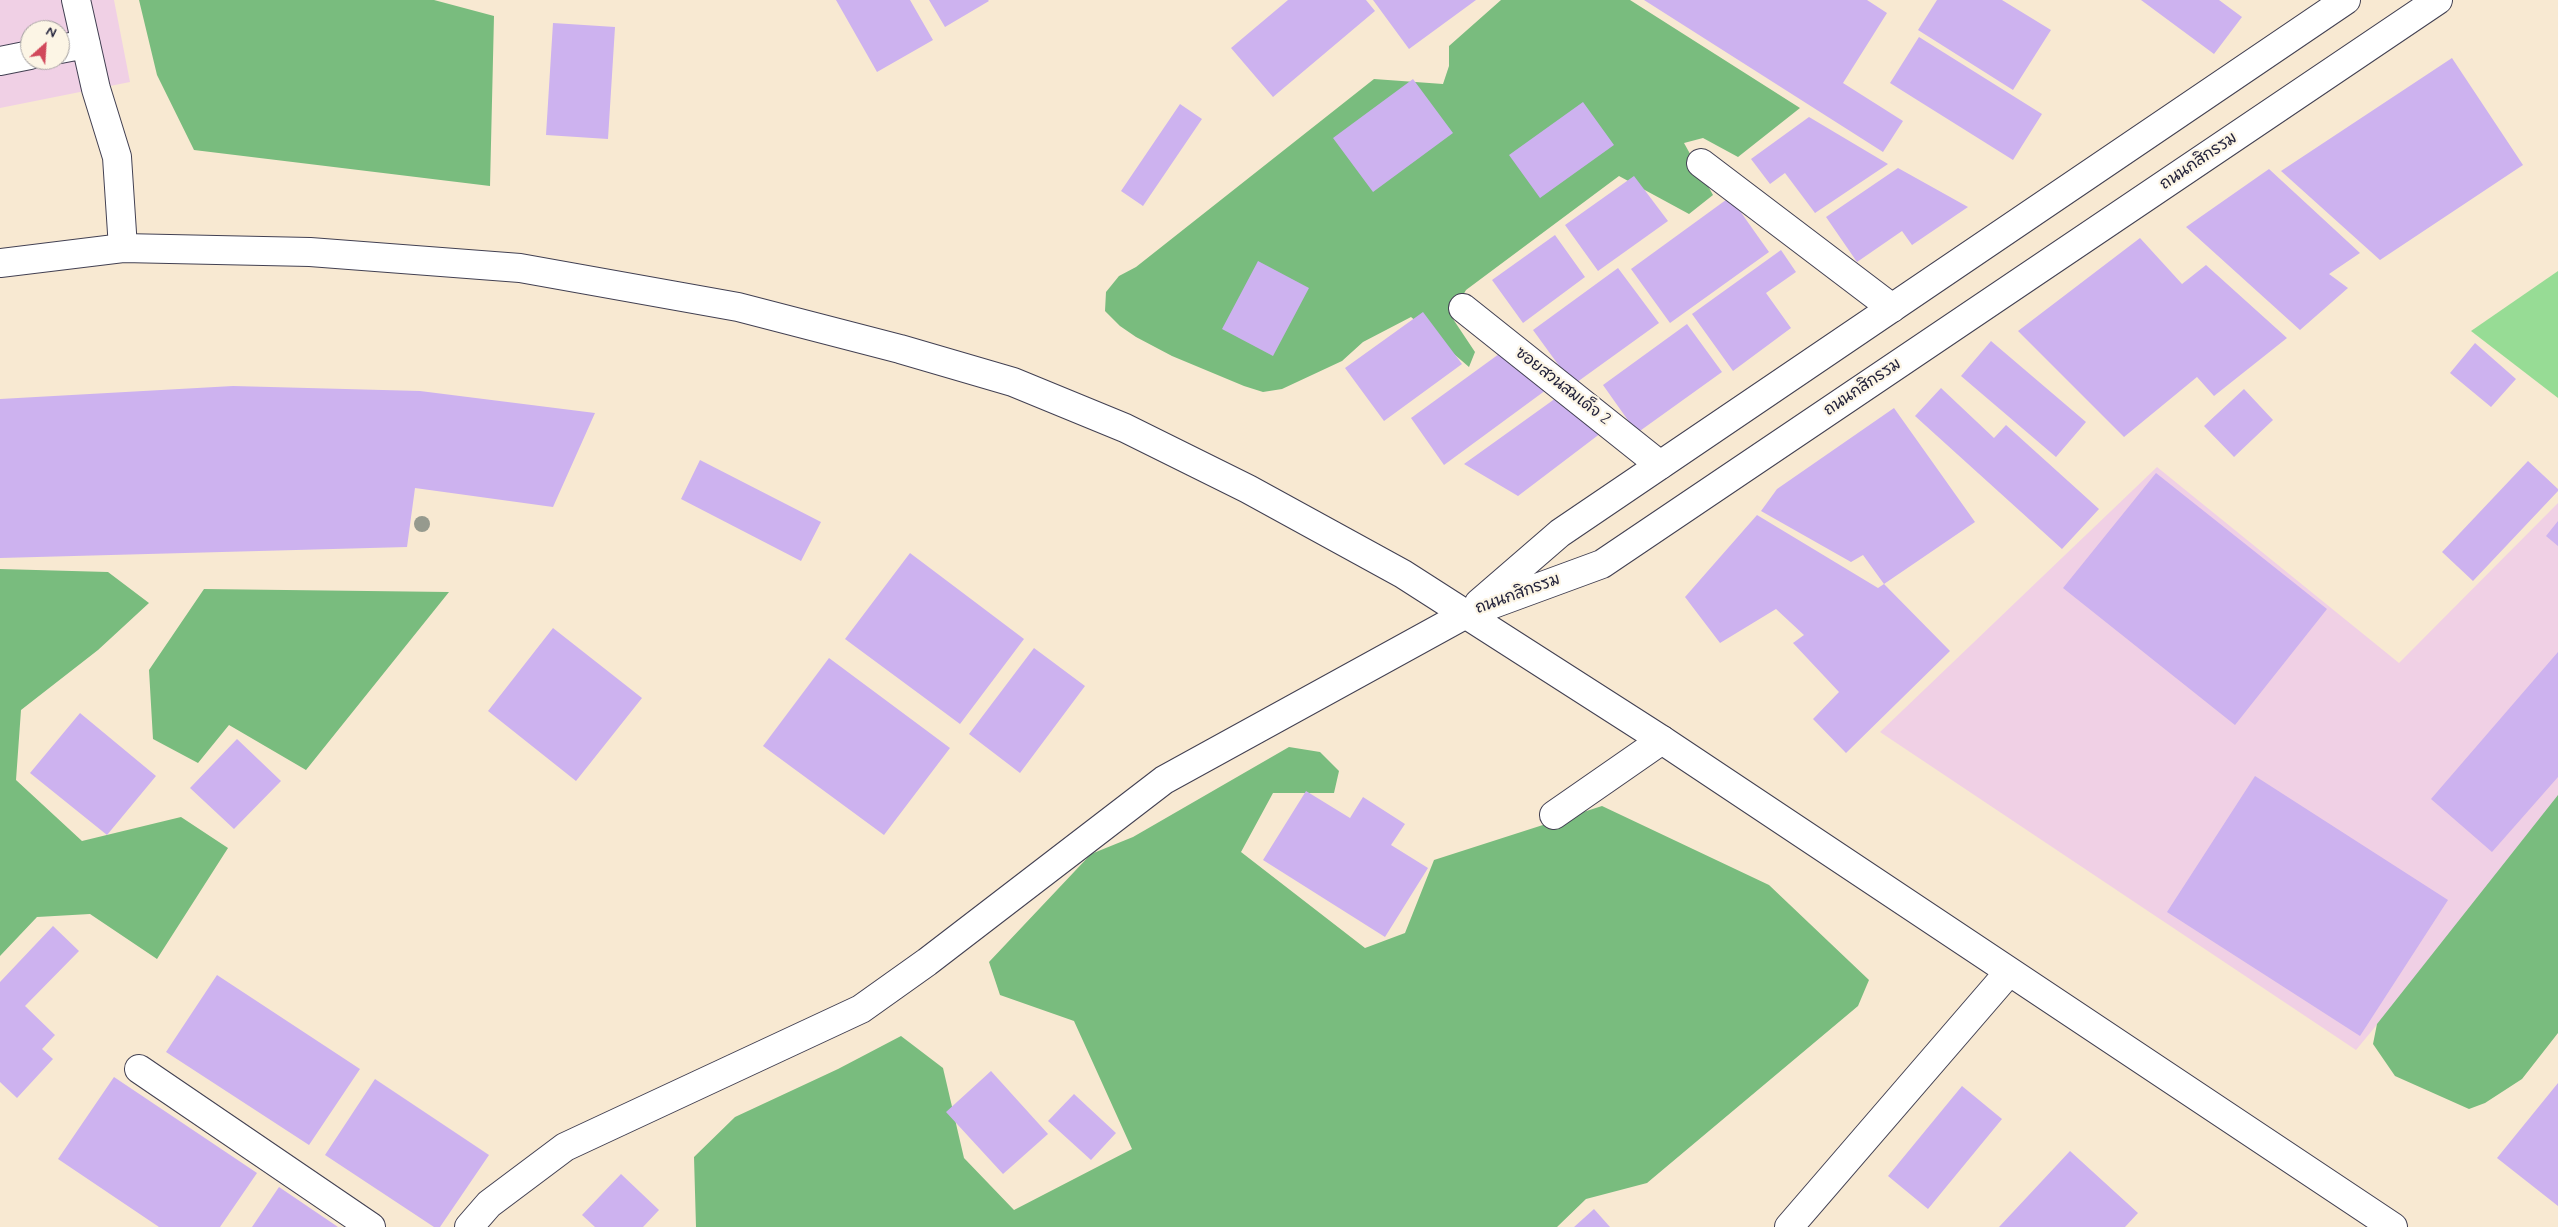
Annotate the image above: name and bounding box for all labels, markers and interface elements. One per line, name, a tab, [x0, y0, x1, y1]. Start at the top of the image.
north arrow	[20, 20, 70, 70]
text: N	[43, 22, 59, 43]
street label: ถนนกสิกรรม	[2157, 129, 2241, 195]
street label: ซอยสวนสมเด็จ 2	[1511, 344, 1613, 430]
street label: ถนนกสิกรรม	[1821, 355, 1905, 421]
street label: ถนนกสิกรรม	[1473, 571, 1563, 619]

